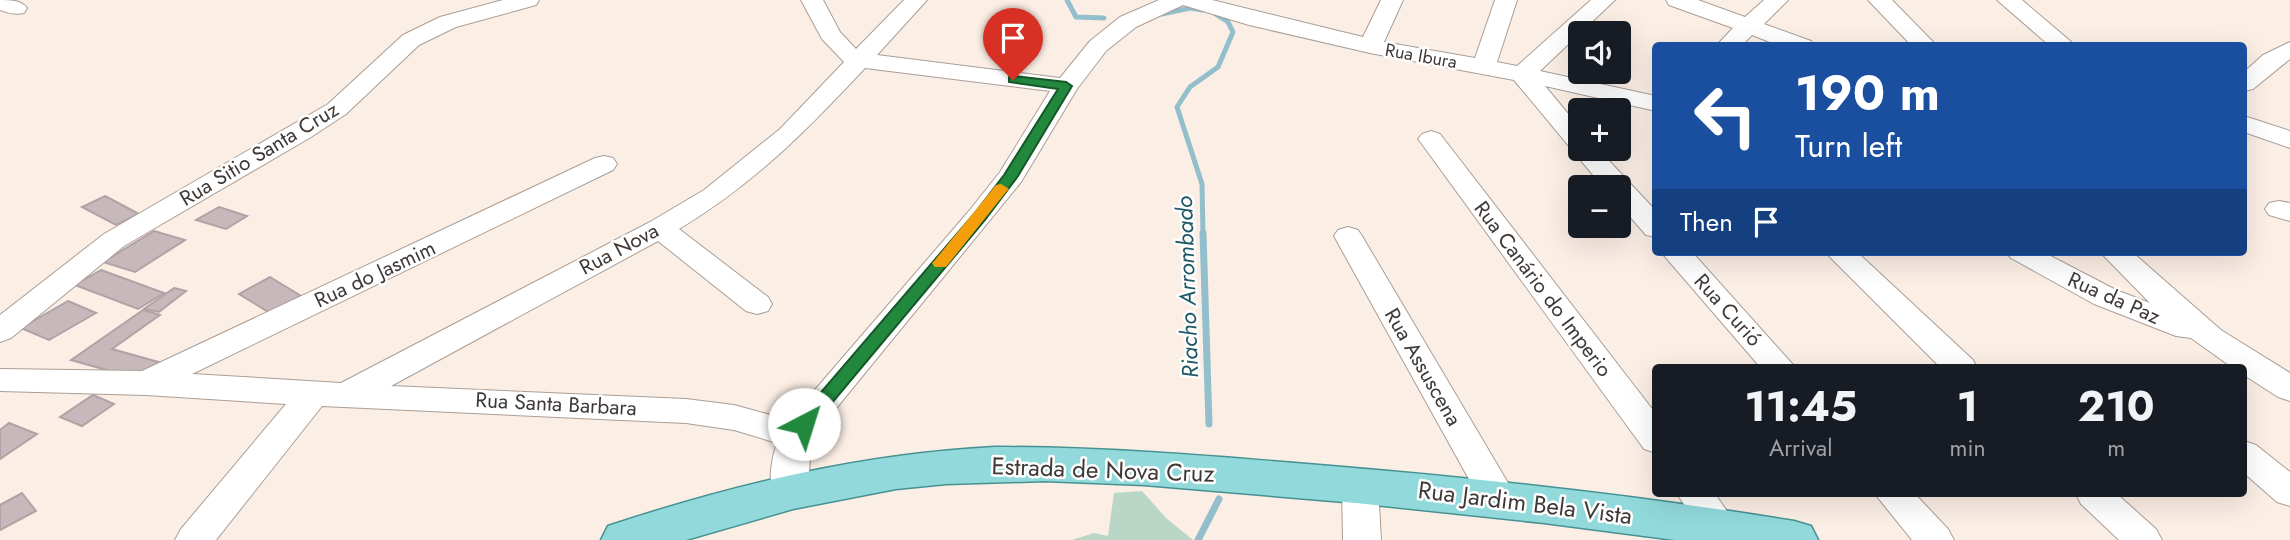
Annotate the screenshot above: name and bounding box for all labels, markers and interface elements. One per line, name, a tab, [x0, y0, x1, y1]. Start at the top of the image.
pin	[983, 8, 1043, 80]
icon: arrive	[994, 19, 1032, 57]
map controls	[1568, 21, 1631, 238]
button: sound	[1568, 21, 1631, 84]
street label: Rua Ibura	[1383, 37, 1459, 75]
text: 190 m	[1795, 58, 1940, 128]
icon: left	[1680, 70, 1771, 161]
street label: Rua Sitio Santa Cruz	[174, 94, 344, 213]
button: +	[1568, 98, 1631, 161]
text: Turn left	[1795, 123, 1902, 169]
button: −	[1568, 175, 1631, 238]
water label: Riacho Arrombado	[1167, 195, 1207, 379]
street label: Rua Canário do Imperio	[1467, 195, 1619, 383]
text: Then	[1680, 203, 1733, 241]
icon: arrive	[1747, 203, 1785, 241]
street label: Rua Nova	[574, 216, 664, 282]
street label: Rua do Jasmim	[309, 233, 441, 315]
street label: Rua da Paz	[2063, 264, 2165, 332]
street label: Rua Curió	[1687, 267, 1769, 353]
street label: Rua Assuscena	[1377, 303, 1469, 431]
text: 11:45	[1744, 376, 1857, 437]
text: 1	[1957, 376, 1978, 437]
text: 210	[2078, 376, 2155, 437]
street label: Rua Santa Barbara	[474, 385, 638, 423]
position arrow	[767, 387, 841, 461]
text: Arrival	[1769, 431, 1832, 465]
text: min	[1949, 431, 1985, 465]
text: m	[2107, 431, 2125, 465]
street label: Estrada de Nova Cruz	[991, 448, 1215, 491]
street label: Rua Jardim Bela Vista	[1416, 472, 1634, 533]

